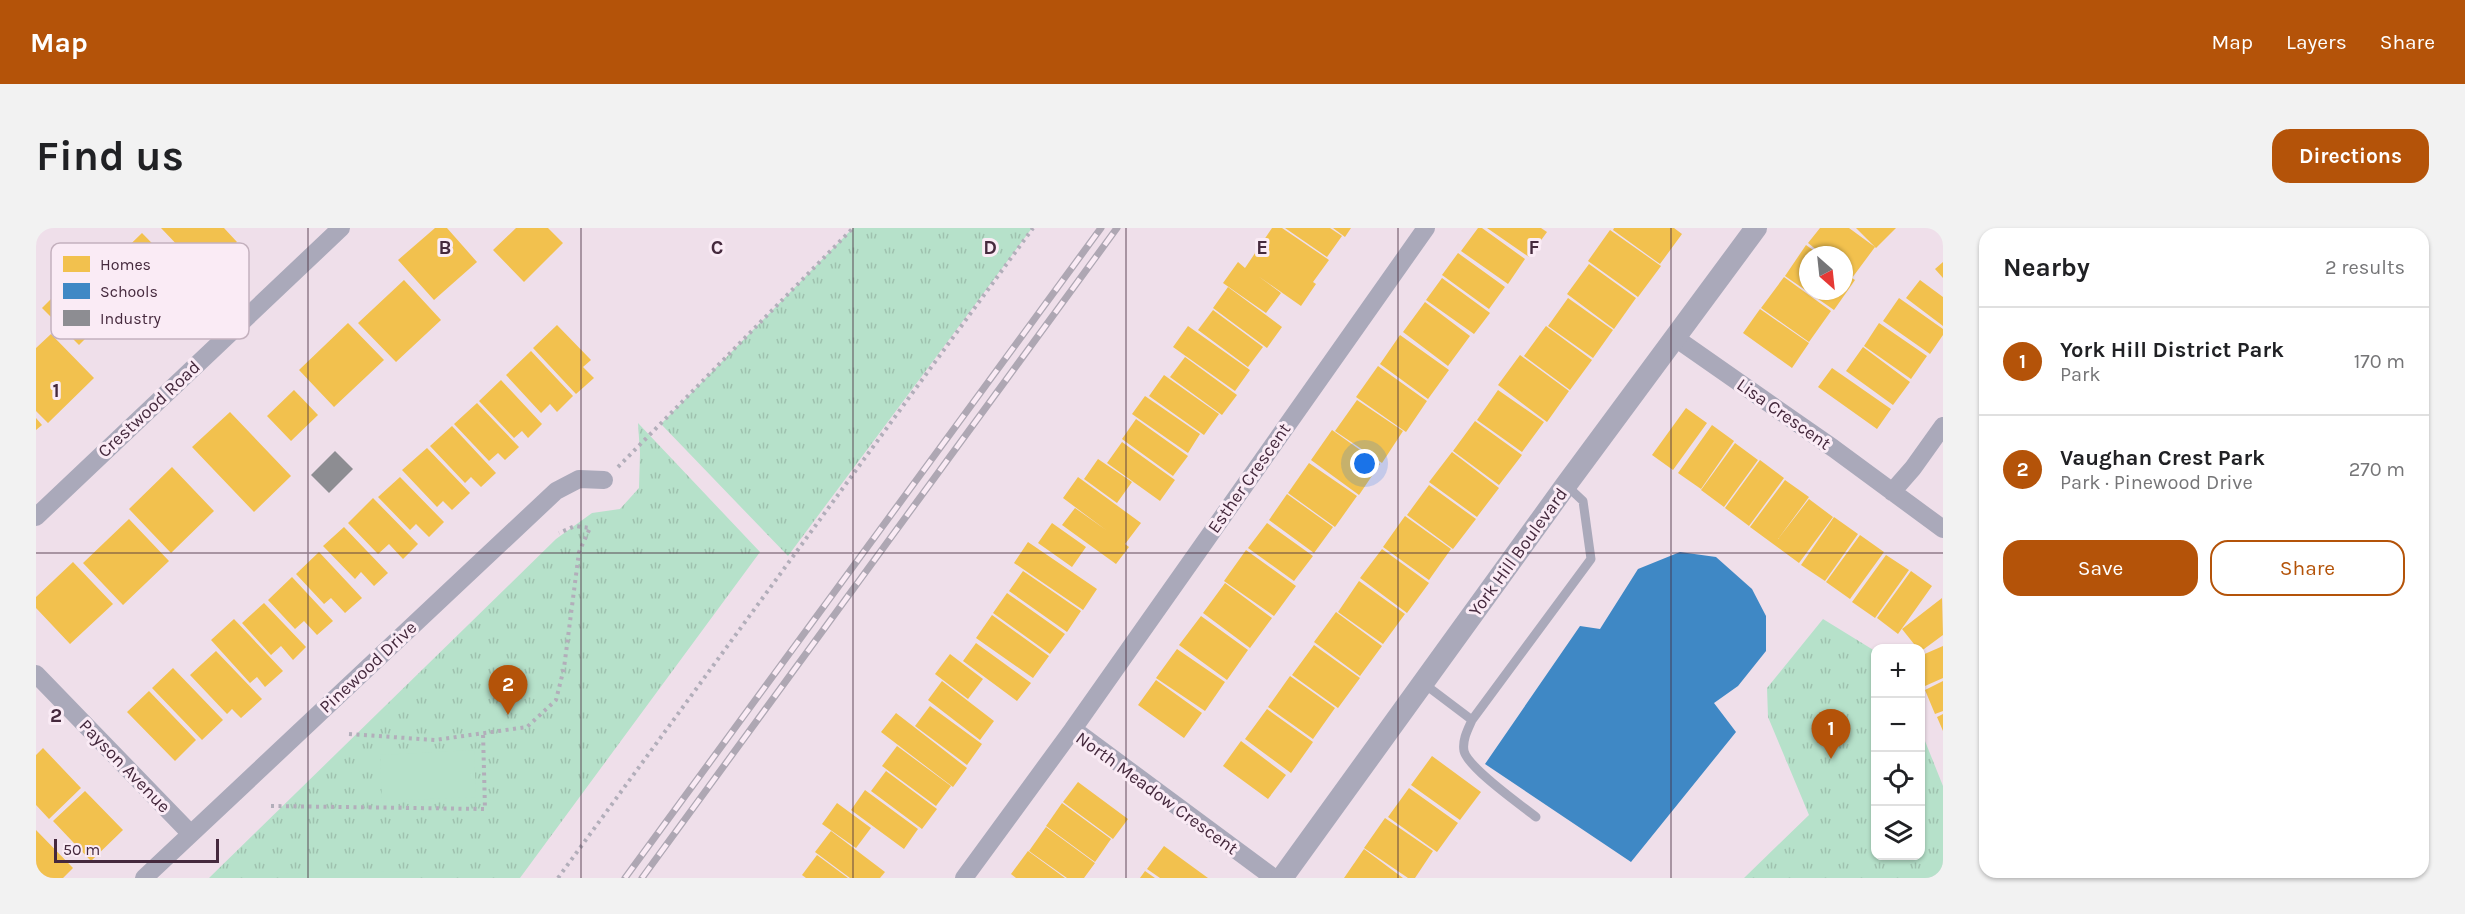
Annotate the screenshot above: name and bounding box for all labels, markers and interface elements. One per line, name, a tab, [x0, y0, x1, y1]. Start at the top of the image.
text: Map	[30, 26, 88, 59]
text: Map	[2211, 30, 2253, 54]
text: Layers	[2286, 30, 2347, 54]
text: Share	[2380, 30, 2435, 54]
button: Directions	[2272, 129, 2429, 183]
text: Find us	[36, 131, 184, 181]
text: B	[439, 236, 451, 259]
text: C	[711, 236, 723, 259]
text: D	[983, 236, 997, 259]
text: E	[1256, 236, 1268, 259]
text: F	[1529, 236, 1540, 259]
legend	[51, 243, 249, 339]
north arrow	[1799, 246, 1853, 300]
text: Nearby	[2003, 252, 2090, 283]
text: Homes	[100, 255, 151, 274]
text: 2 results	[2325, 256, 2405, 279]
text: Schools	[100, 282, 158, 301]
text: Industry	[100, 309, 162, 328]
text: York Hill District Park	[2060, 337, 2284, 363]
text: 1	[2019, 350, 2026, 373]
text: 170 m	[2354, 350, 2405, 373]
street label: Crestwood Road	[93, 356, 205, 462]
text: Park	[2060, 363, 2101, 386]
street label: Lisa Crescent	[1733, 373, 1835, 455]
text: 1	[52, 379, 60, 402]
street label: Esther Crescent	[1203, 418, 1295, 537]
text: Vaughan Crest Park	[2060, 445, 2265, 471]
your location	[1350, 449, 1379, 478]
text: 2	[2016, 458, 2029, 481]
text: 270 m	[2349, 458, 2405, 481]
text: Park · Pinewood Drive	[2060, 471, 2253, 494]
street label: York Hill Boulevard	[1464, 483, 1572, 621]
button: Save	[2003, 540, 2198, 596]
button: Share	[2210, 540, 2405, 596]
street label: Pinewood Drive	[315, 616, 421, 718]
map controls	[1871, 644, 1925, 860]
button: +	[1871, 644, 1925, 698]
pin: 2	[488, 666, 528, 715]
button: −	[1871, 698, 1925, 752]
text: 2	[50, 704, 62, 727]
pin: 1	[1812, 710, 1850, 759]
street label: Payson Avenue	[75, 715, 175, 817]
street label: North Meadow Crescent	[1072, 727, 1243, 859]
button: locate	[1871, 752, 1925, 806]
button: layers	[1871, 806, 1925, 860]
scale bar	[54, 836, 219, 864]
text: 50 m	[63, 840, 100, 859]

